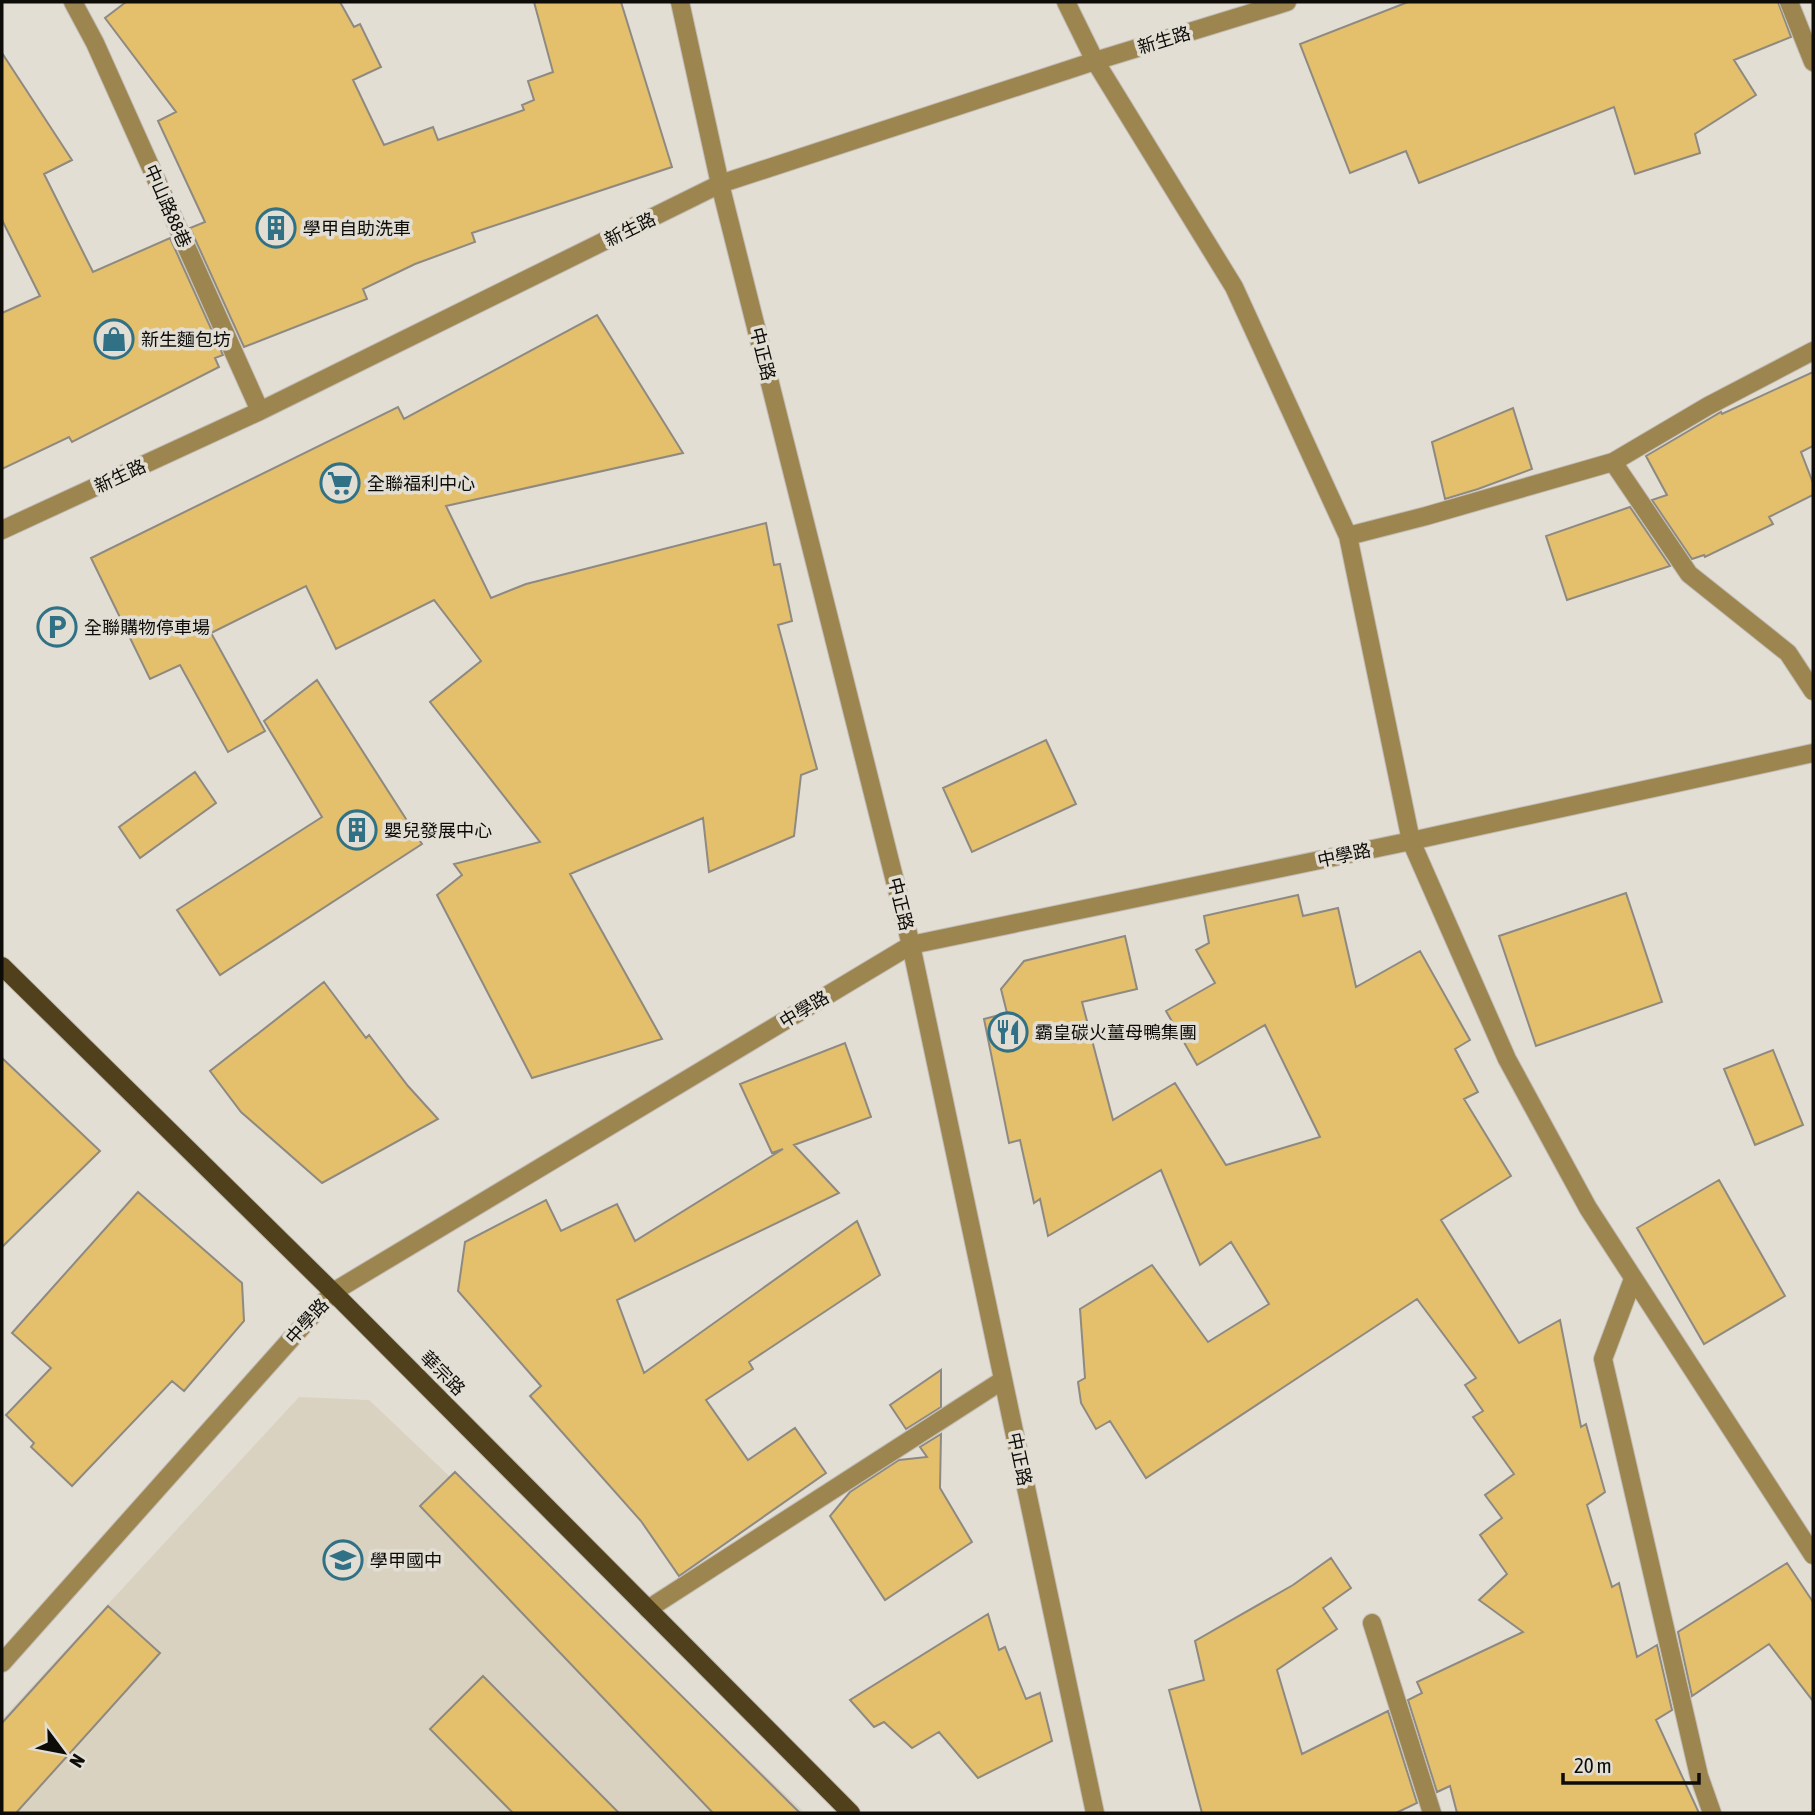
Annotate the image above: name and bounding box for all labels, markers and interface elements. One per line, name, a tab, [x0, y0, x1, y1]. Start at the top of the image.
street label: 新生路	[1135, 22, 1193, 58]
street label: 中山路88巷	[140, 161, 196, 251]
building icon: 學甲自助洗車	[255, 207, 297, 249]
street label: 新生路	[601, 208, 659, 250]
place label: 學甲自助洗車	[303, 218, 411, 239]
shop icon: 新生麵包坊	[93, 318, 135, 360]
street label: 中正路	[746, 325, 780, 383]
place label: 新生麵包坊	[141, 329, 231, 350]
street label: 新生路	[91, 455, 149, 497]
supermarket icon: 全聯福利中心	[319, 462, 361, 504]
place label: 全聯福利中心	[367, 473, 475, 494]
parking icon: 全聯購物停車場	[36, 606, 78, 648]
place label: 全聯購物停車場	[84, 617, 210, 638]
building icon: 嬰兒發展中心	[336, 809, 378, 851]
place label: 嬰兒發展中心	[384, 820, 492, 841]
street label: 中學路	[1315, 839, 1373, 871]
street label: 中正路	[884, 875, 918, 933]
street label: 中學路	[775, 986, 833, 1032]
restaurant icon: 霸皇碳火薑母鴨集團	[987, 1011, 1029, 1053]
place label: 霸皇碳火薑母鴨集團	[1035, 1022, 1197, 1043]
street label: 中學路	[281, 1294, 333, 1348]
street label: 華宗路	[416, 1346, 470, 1400]
street label: 中正路	[1004, 1430, 1036, 1488]
school or university icon: 學甲國中	[322, 1539, 364, 1581]
place label: 學甲國中	[370, 1550, 442, 1571]
north arrow	[28, 1717, 98, 1787]
scale bar	[1563, 1742, 1700, 1786]
text: N	[65, 1750, 90, 1772]
text: 20 m	[1574, 1753, 1612, 1777]

